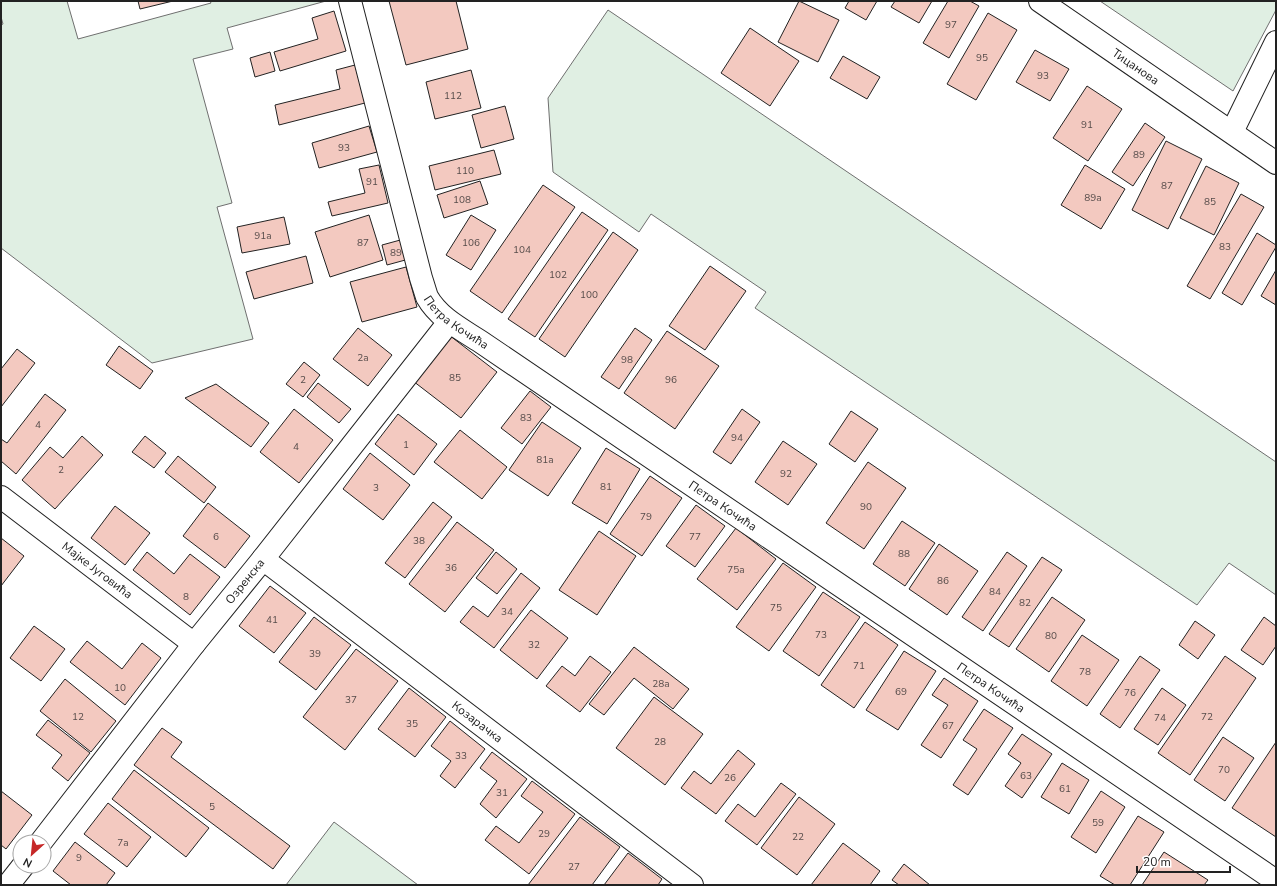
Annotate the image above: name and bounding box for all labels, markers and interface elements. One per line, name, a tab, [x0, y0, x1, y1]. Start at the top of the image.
house number: 97	[945, 18, 957, 32]
street label: Тицанова	[1109, 45, 1162, 88]
house number: 95	[976, 51, 988, 65]
house number: 93	[1037, 69, 1049, 83]
house number: 112	[444, 89, 462, 103]
house number: 91	[1081, 118, 1093, 132]
house number: 93	[338, 141, 350, 155]
house number: 89	[1133, 148, 1145, 162]
house number: 110	[456, 164, 474, 178]
house number: 91	[366, 175, 378, 189]
house number: 87	[1161, 179, 1173, 193]
house number: 89a	[1084, 191, 1102, 205]
house number: 108	[453, 193, 471, 207]
house number: 85	[1204, 195, 1216, 209]
house number: 91a	[254, 229, 272, 243]
house number: 87	[357, 236, 369, 250]
house number: 106	[462, 236, 480, 250]
house number: 83	[1219, 240, 1231, 254]
house number: 104	[513, 243, 531, 257]
house number: 89	[390, 246, 402, 260]
house number: 102	[549, 268, 567, 282]
house number: 100	[580, 288, 598, 302]
street label: Петра Кочића	[420, 292, 492, 353]
house number: 2a	[357, 351, 369, 365]
house number: 98	[621, 353, 633, 367]
house number: 85	[449, 371, 461, 385]
house number: 2	[300, 373, 306, 387]
house number: 96	[665, 373, 677, 387]
house number: 83	[520, 411, 532, 425]
house number: 4	[35, 418, 41, 432]
house number: 94	[731, 431, 743, 445]
house number: 1	[403, 438, 409, 452]
house number: 4	[293, 440, 299, 454]
house number: 81a	[536, 453, 554, 467]
house number: 2	[58, 463, 64, 477]
house number: 92	[780, 467, 792, 481]
street label: Петра Кочића	[686, 477, 760, 535]
house number: 81	[600, 480, 612, 494]
house number: 3	[373, 481, 379, 495]
house number: 90	[860, 500, 872, 514]
house number: 79	[640, 510, 652, 524]
house number: 6	[213, 530, 219, 544]
house number: 77	[689, 530, 701, 544]
house number: 38	[413, 534, 425, 548]
street label: Мајке Југовића	[59, 538, 136, 602]
house number: 88	[898, 547, 910, 561]
street label: Озренска	[222, 555, 268, 607]
house number: 36	[445, 561, 457, 575]
house number: 75a	[727, 563, 745, 577]
house number: 86	[937, 574, 949, 588]
house number: 84	[989, 585, 1001, 599]
house number: 8	[183, 590, 189, 604]
house number: 82	[1019, 596, 1031, 610]
house number: 75	[770, 601, 782, 615]
house number: 34	[501, 605, 513, 619]
house number: 41	[266, 613, 278, 627]
house number: 73	[815, 628, 827, 642]
house number: 80	[1045, 629, 1057, 643]
house number: 32	[528, 638, 540, 652]
house number: 39	[309, 647, 321, 661]
house number: 71	[853, 659, 865, 673]
street label: Петра Кочића	[954, 659, 1028, 717]
house number: 78	[1079, 665, 1091, 679]
house number: 28a	[652, 677, 670, 691]
house number: 10	[114, 681, 126, 695]
house number: 69	[895, 685, 907, 699]
house number: 76	[1124, 686, 1136, 700]
house number: 37	[345, 693, 357, 707]
street label: Козарачка	[449, 697, 506, 746]
house number: 12	[72, 710, 84, 724]
house number: 72	[1201, 710, 1213, 724]
house number: 74	[1154, 711, 1166, 725]
house number: 35	[406, 717, 418, 731]
house number: 67	[942, 719, 954, 733]
house number: 28	[654, 735, 666, 749]
house number: 33	[455, 749, 467, 763]
house number: 70	[1218, 763, 1230, 777]
house number: 63	[1020, 769, 1032, 783]
house number: 26	[724, 771, 736, 785]
house number: 61	[1059, 782, 1071, 796]
house number: 31	[496, 786, 508, 800]
house number: 5	[209, 800, 215, 814]
house number: 59	[1092, 816, 1104, 830]
house number: 29	[538, 827, 550, 841]
house number: 22	[792, 830, 804, 844]
north arrow	[12, 834, 52, 874]
house number: 7a	[117, 836, 129, 850]
scale bar	[1137, 848, 1230, 874]
house number: 9	[76, 851, 82, 865]
text: N	[21, 854, 35, 871]
text: 20 m	[1143, 854, 1171, 870]
house number: 27	[568, 860, 580, 874]

